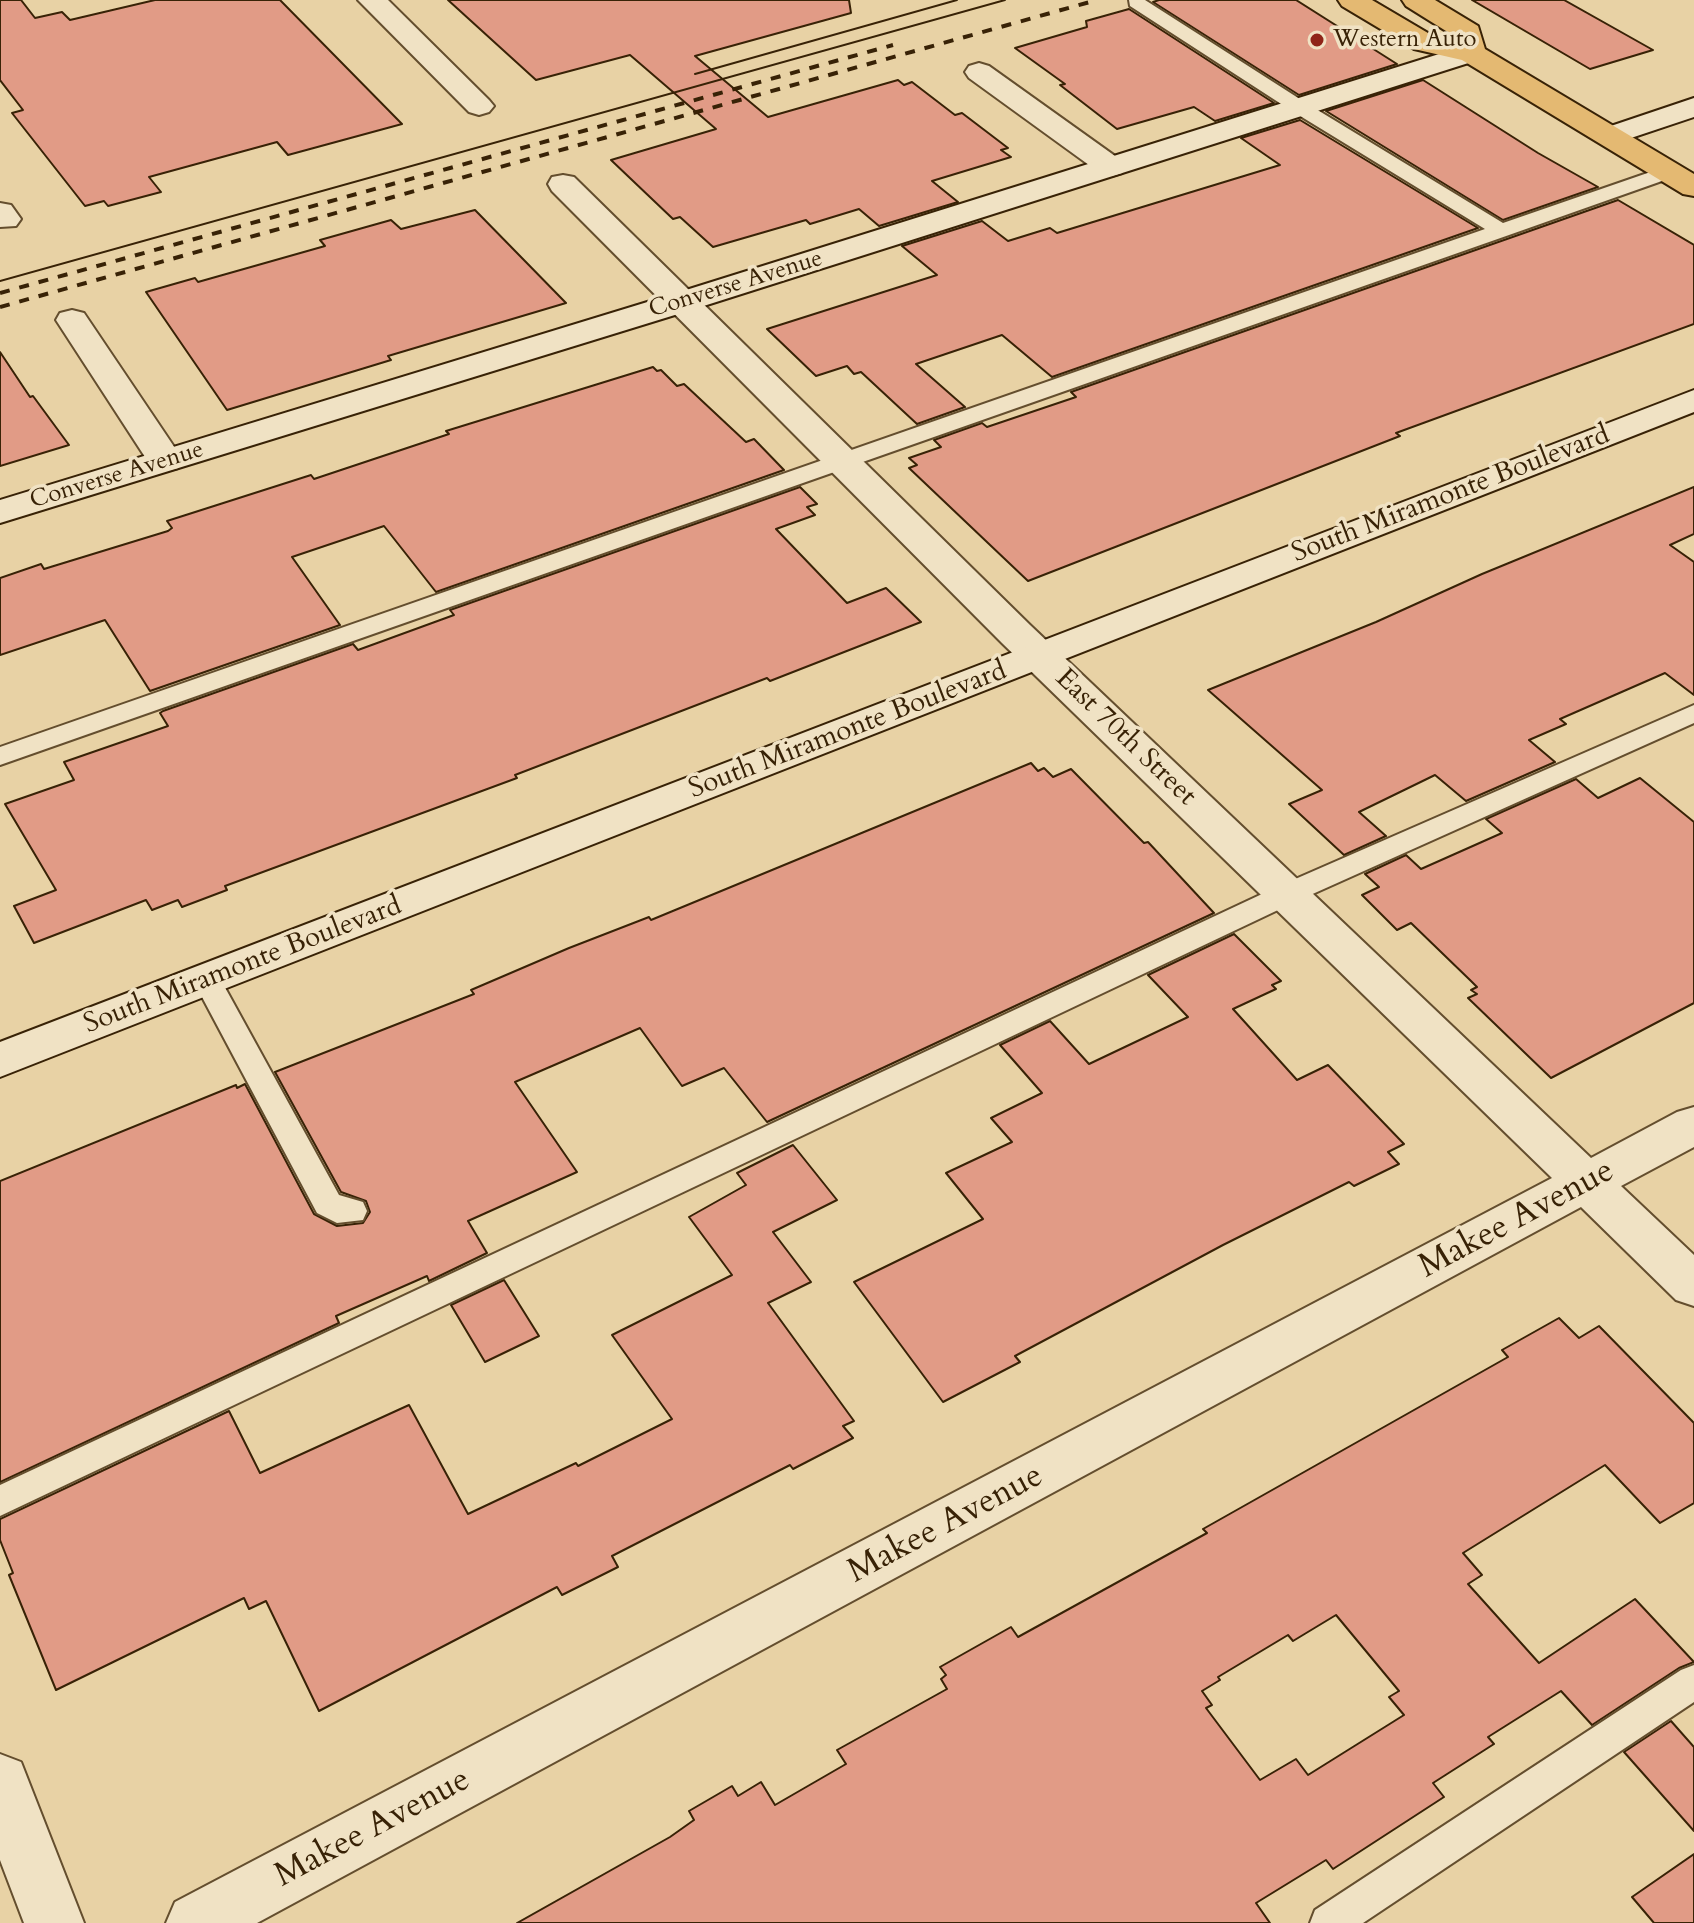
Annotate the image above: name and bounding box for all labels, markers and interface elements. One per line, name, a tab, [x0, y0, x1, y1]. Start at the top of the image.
place label: Western Auto	[1333, 26, 1477, 54]
marker: Western Auto	[1308, 31, 1326, 49]
street label: Converse Avenue	[646, 245, 826, 325]
street label: South Miramonte Boulevard	[1287, 419, 1615, 571]
street label: Converse Avenue	[27, 436, 207, 516]
street label: South Miramonte Boulevard	[684, 655, 1012, 807]
street label: East 70th Street	[1048, 662, 1202, 814]
street label: South Miramonte Boulevard	[79, 890, 407, 1042]
street label: Makee Avenue	[1412, 1151, 1622, 1289]
street label: Makee Avenue	[841, 1456, 1051, 1594]
street label: Makee Avenue	[268, 1760, 478, 1898]

